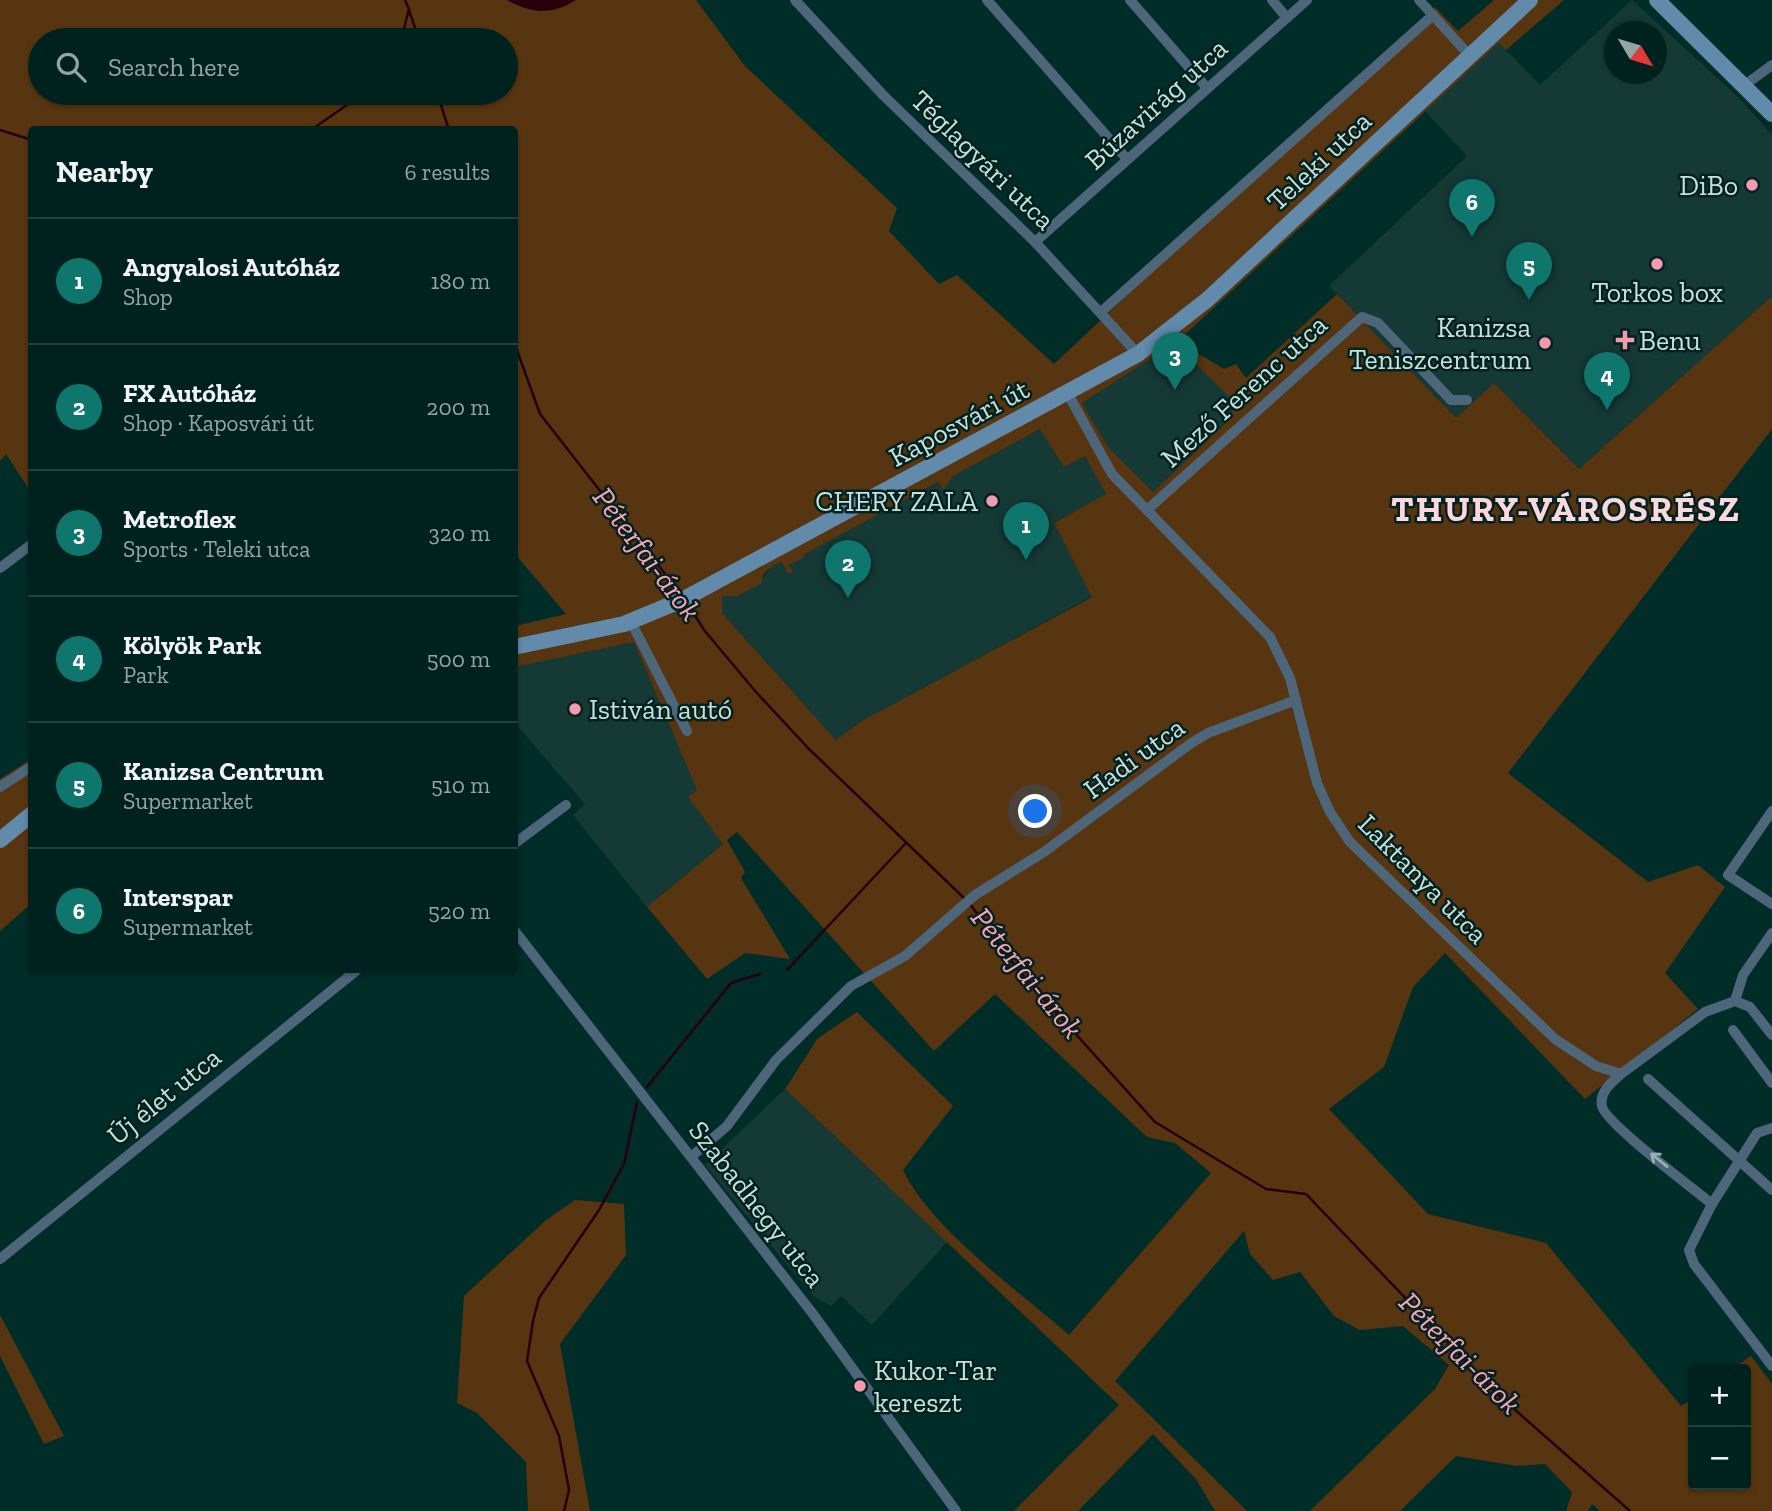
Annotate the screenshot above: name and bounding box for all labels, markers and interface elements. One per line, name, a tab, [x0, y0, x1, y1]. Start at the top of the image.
north arrow	[1604, 21, 1667, 84]
search box	[28, 28, 518, 105]
street label: Búzavirág utca	[1078, 31, 1234, 177]
icon: search	[52, 48, 90, 86]
text: Search here	[108, 51, 240, 83]
street label: Téglagyári utca	[904, 83, 1062, 237]
street label: Teleki utca	[1260, 104, 1378, 218]
text: Nearby	[56, 154, 153, 190]
text: 6 results	[404, 158, 490, 186]
place label: DiBo	[1679, 169, 1738, 202]
marker: DiBo	[1744, 177, 1760, 193]
pin: 6	[1449, 179, 1495, 237]
pin: 5	[1506, 242, 1552, 300]
text: Angyalosi Autóház	[123, 251, 340, 283]
marker: Torkos box	[1649, 256, 1665, 272]
text: 1	[74, 267, 84, 295]
text: 180 m	[430, 267, 490, 295]
place label: Torkos box	[1591, 276, 1723, 309]
text: Shop	[123, 283, 173, 311]
street label: Mező Ferenc utca	[1154, 308, 1334, 474]
place label: Kanizsa Teniszcentrum	[1349, 311, 1531, 376]
place label: Benu	[1639, 324, 1701, 357]
pin: 3	[1152, 332, 1198, 390]
marker: Benu	[1617, 332, 1633, 348]
marker: Kanizsa Teniszcentrum	[1537, 335, 1553, 351]
pin: 4	[1584, 352, 1630, 410]
street label: Kaposvári út	[884, 372, 1035, 474]
text: FX Autóház	[123, 377, 256, 409]
text: 2	[73, 393, 85, 421]
text: 200 m	[427, 393, 490, 421]
text: Shop · Kaposvári út	[123, 409, 314, 437]
water label: Péterfai-árok	[585, 480, 709, 628]
place label: CHERY ZALA	[815, 485, 979, 518]
district label: THURY-VÁROSRÉSZ	[1391, 488, 1741, 530]
marker: CHERY ZALA	[984, 493, 1000, 509]
pin: 1	[1003, 502, 1049, 560]
text: Metroflex	[123, 503, 236, 535]
text: 3	[73, 519, 85, 547]
text: 320 m	[429, 519, 490, 547]
text: Sports · Teleki utca	[123, 535, 310, 563]
pin: 2	[825, 540, 871, 598]
text: Kölyök Park	[123, 629, 261, 661]
text: 4	[72, 645, 86, 673]
text: 500 m	[427, 645, 490, 673]
text: Park	[123, 661, 169, 689]
place label: Istiván autó	[589, 693, 732, 726]
marker: Istiván autó	[567, 701, 583, 717]
street label: Hadi utca	[1077, 710, 1191, 806]
text: Kanizsa Centrum	[123, 755, 324, 787]
text: 5	[73, 771, 85, 799]
text: 510 m	[431, 771, 490, 799]
text: Supermarket	[123, 787, 253, 815]
your location	[1018, 794, 1052, 828]
street label: Laktanya utca	[1351, 807, 1495, 951]
text: Interspar	[123, 881, 233, 913]
text: 6	[73, 897, 85, 925]
text: 520 m	[428, 897, 490, 925]
water label: Péterfai-árok	[963, 900, 1091, 1046]
text: Supermarket	[123, 913, 253, 941]
street label: Új élet utca	[101, 1040, 228, 1152]
street label: Szabadhegy utca	[682, 1114, 832, 1294]
one-way arrow	[1651, 1153, 1669, 1168]
water label: Péterfai-árok	[1391, 1284, 1529, 1422]
place label: Kukor-Tar kereszt	[874, 1354, 997, 1419]
map controls	[1688, 1364, 1751, 1490]
button: +	[1688, 1364, 1751, 1427]
marker: Kukor-Tar kereszt	[852, 1378, 868, 1394]
button: −	[1688, 1427, 1751, 1490]

